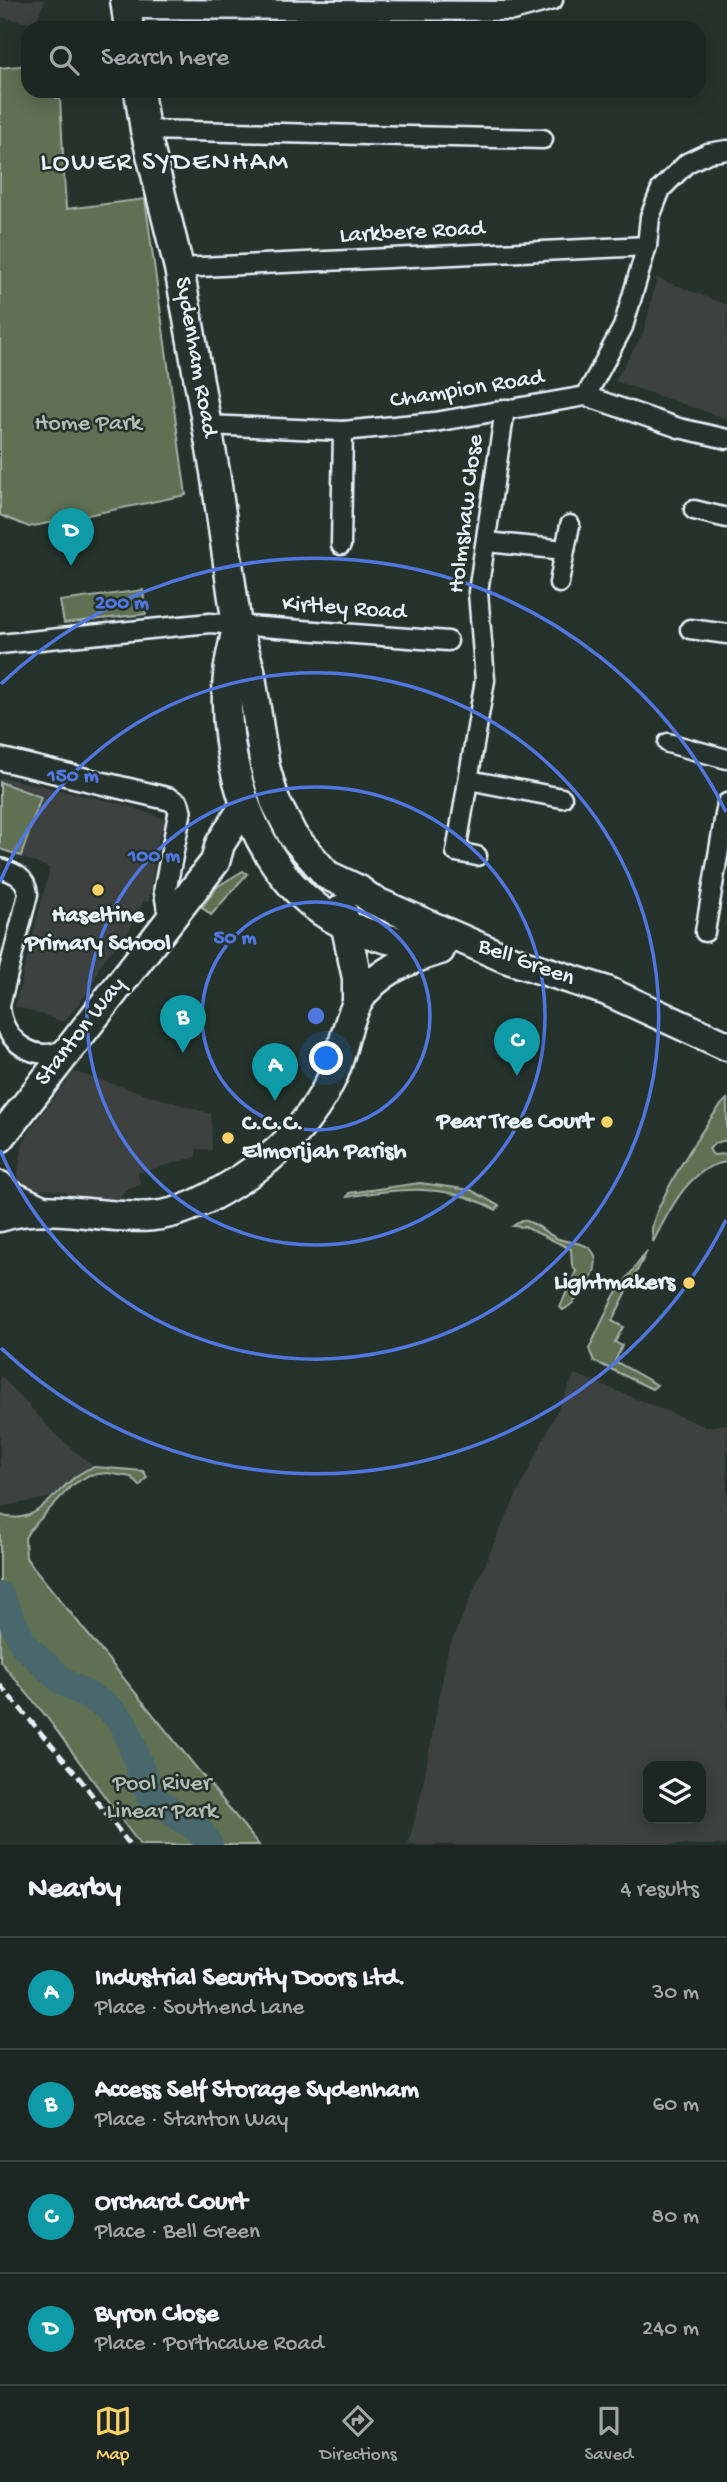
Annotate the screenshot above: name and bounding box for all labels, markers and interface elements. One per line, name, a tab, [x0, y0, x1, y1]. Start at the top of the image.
search box	[21, 21, 706, 98]
icon: search	[45, 41, 83, 79]
text: Search here	[101, 44, 229, 75]
district label: LOWER SYDENHAM	[40, 147, 290, 180]
street label: Larkbere Road	[339, 215, 487, 251]
street label: Sydenham Road	[167, 275, 224, 441]
street label: Champion Road	[388, 363, 548, 416]
park label: Home Park	[34, 410, 144, 439]
street label: Holmshaw Close	[443, 432, 491, 595]
pin: D	[48, 508, 94, 566]
street label: Kirtley Road	[281, 590, 409, 628]
text: 200 m	[95, 592, 149, 617]
text: 150 m	[46, 765, 99, 790]
text: 100 m	[127, 845, 180, 870]
marker: Haseltine Primary School	[90, 882, 106, 898]
place label: Haseltine Primary School	[23, 902, 171, 959]
text: 50 m	[214, 927, 257, 952]
street label: Bell Green	[473, 932, 579, 994]
street label: Stanton Way	[29, 971, 133, 1092]
pin: B	[160, 995, 206, 1053]
centre of rings	[304, 1004, 328, 1028]
pin: C	[494, 1018, 540, 1076]
your location	[309, 1041, 343, 1075]
pin: A	[252, 1043, 298, 1101]
place label: Pear Tree Court	[435, 1108, 595, 1137]
place label: C.C.C. Elmorijah Parish	[242, 1110, 406, 1167]
marker: Pear Tree Court	[599, 1114, 615, 1130]
marker: C.C.C. Elmorijah Parish	[220, 1130, 236, 1146]
place label: Lightmakers	[554, 1269, 676, 1298]
marker: Lightmakers	[681, 1275, 697, 1291]
map controls	[643, 1761, 706, 1824]
button: layers	[643, 1761, 706, 1824]
park label: Pool River Linear Park	[106, 1770, 220, 1827]
text: Nearby	[28, 1873, 121, 1908]
text: 4 results	[620, 1877, 699, 1904]
text: Industrial Security Doors Ltd.	[95, 1964, 406, 1995]
text: A	[44, 1980, 58, 2007]
text: 30 m	[652, 1980, 699, 2007]
text: Place · Southend Lane	[95, 1995, 304, 2022]
text: Access Self Storage Sydenham	[95, 2076, 419, 2107]
text: B	[45, 2092, 57, 2119]
text: 60 m	[653, 2092, 699, 2119]
text: Place · Stanton Way	[95, 2107, 288, 2134]
text: Orchard Court	[95, 2188, 247, 2219]
text: C	[45, 2204, 57, 2231]
text: 80 m	[652, 2204, 699, 2231]
text: Place · Bell Green	[95, 2219, 260, 2246]
text: Byron Close	[95, 2300, 219, 2331]
text: D	[44, 2316, 59, 2343]
text: 240 m	[642, 2316, 699, 2343]
text: Place · Porthcawe Road	[95, 2331, 324, 2358]
tab: Map	[94, 2402, 132, 2467]
tab: Directions	[320, 2402, 397, 2467]
tab: Saved	[584, 2402, 633, 2467]

